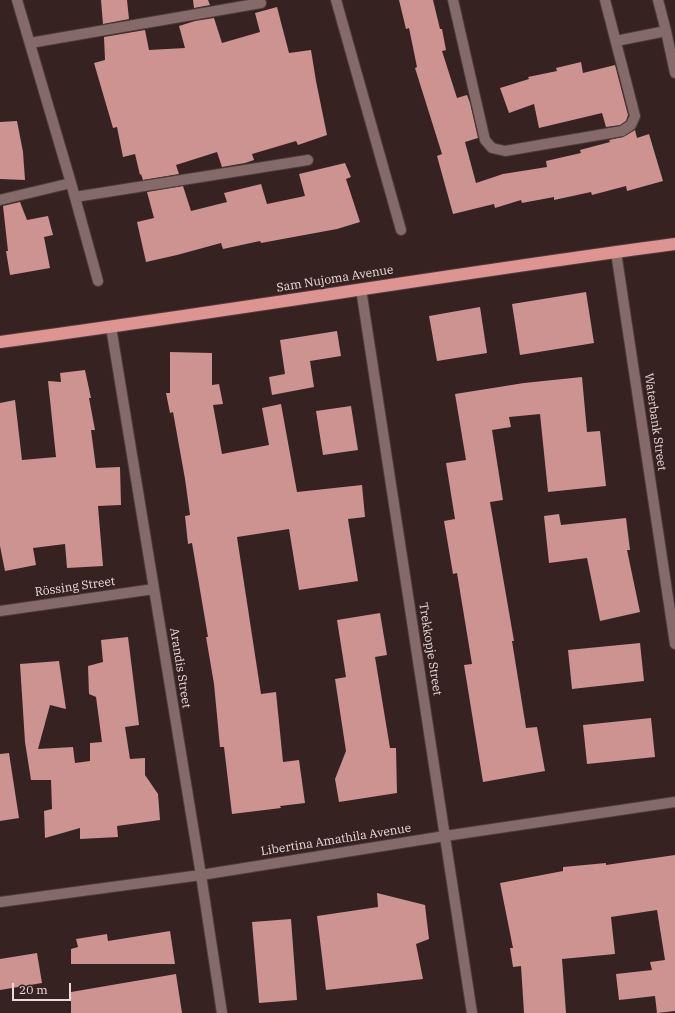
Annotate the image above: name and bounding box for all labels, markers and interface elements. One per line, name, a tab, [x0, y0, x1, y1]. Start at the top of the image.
street label: Sam Nujoma Avenue	[276, 263, 394, 295]
street label: Waterbank Street	[641, 372, 669, 472]
street label: Rössing Street	[34, 574, 116, 600]
street label: Trekkopje Street	[416, 601, 444, 697]
street label: Arandis Street	[167, 627, 193, 709]
street label: Libertina Amathila Avenue	[260, 821, 412, 859]
scale bar	[14, 975, 73, 1001]
text: 20 m	[19, 982, 48, 997]

